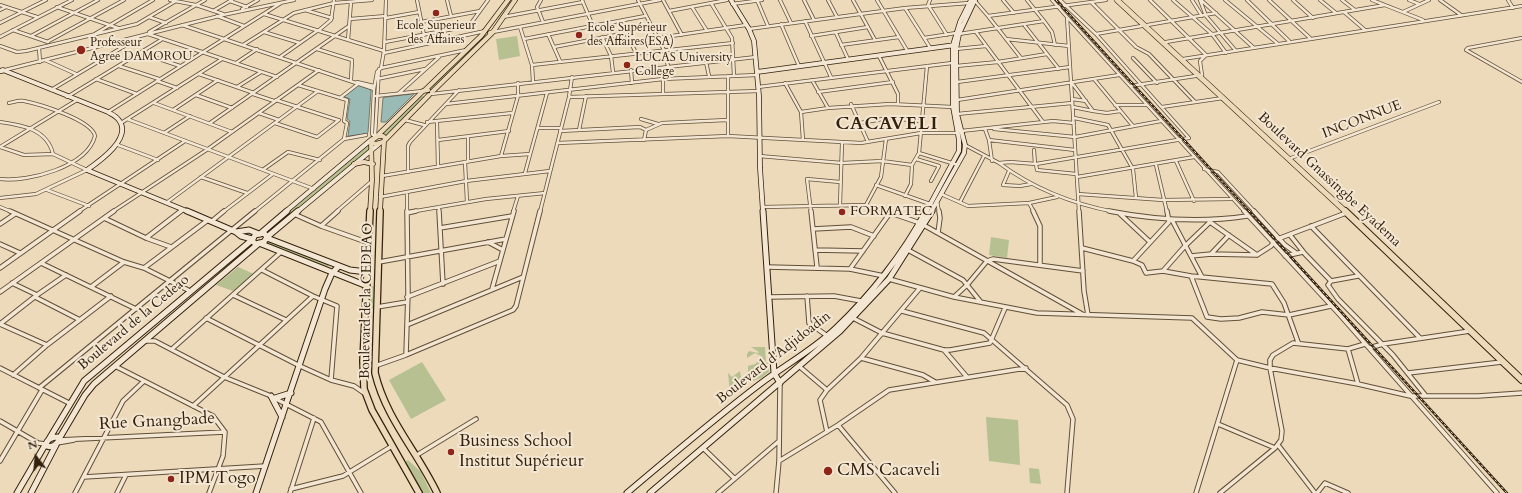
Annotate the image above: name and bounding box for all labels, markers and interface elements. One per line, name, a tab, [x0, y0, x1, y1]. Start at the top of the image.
marker: Ecole Superieur des Affaires	[431, 8, 441, 18]
place label: Ecole Superieur des Affaires	[396, 19, 476, 47]
place label: Ecole Supérieur des Affaires(ESA)	[587, 21, 674, 49]
marker: Ecole Supérieur des Affaires(ESA)	[574, 30, 584, 40]
place label: Professeur Agree DAMOROU	[90, 36, 192, 64]
marker: Professeur Agree DAMOROU	[75, 44, 87, 56]
place label: LUCAS University College	[635, 51, 732, 79]
marker: LUCAS University College	[622, 60, 632, 70]
street label: INCONNUE	[1320, 97, 1404, 143]
street label: Boulevard Gnassingbe Eyadema	[1254, 109, 1404, 251]
district label: CACAVELI	[836, 114, 938, 136]
place label: FORMATEC	[850, 204, 933, 220]
marker: FORMATEC	[837, 207, 847, 217]
street label: Boulevard de la CEDEAO	[357, 223, 377, 379]
street label: Boulevard de la Cedeao	[75, 272, 193, 374]
street label: Boulevard d'Adjidoadin	[713, 308, 835, 408]
street label: Rue Gnangbade	[98, 409, 216, 435]
place label: Business School Institut Supérieur	[459, 432, 584, 472]
text: N	[26, 436, 39, 454]
north arrow	[16, 437, 56, 477]
marker: Business School Institut Supérieur	[446, 447, 456, 457]
place label: CMS Cacaveli	[837, 461, 940, 481]
marker: CMS Cacaveli	[822, 465, 834, 477]
place label: IPM Togo	[179, 469, 256, 489]
marker: IPM Togo	[166, 474, 176, 484]

